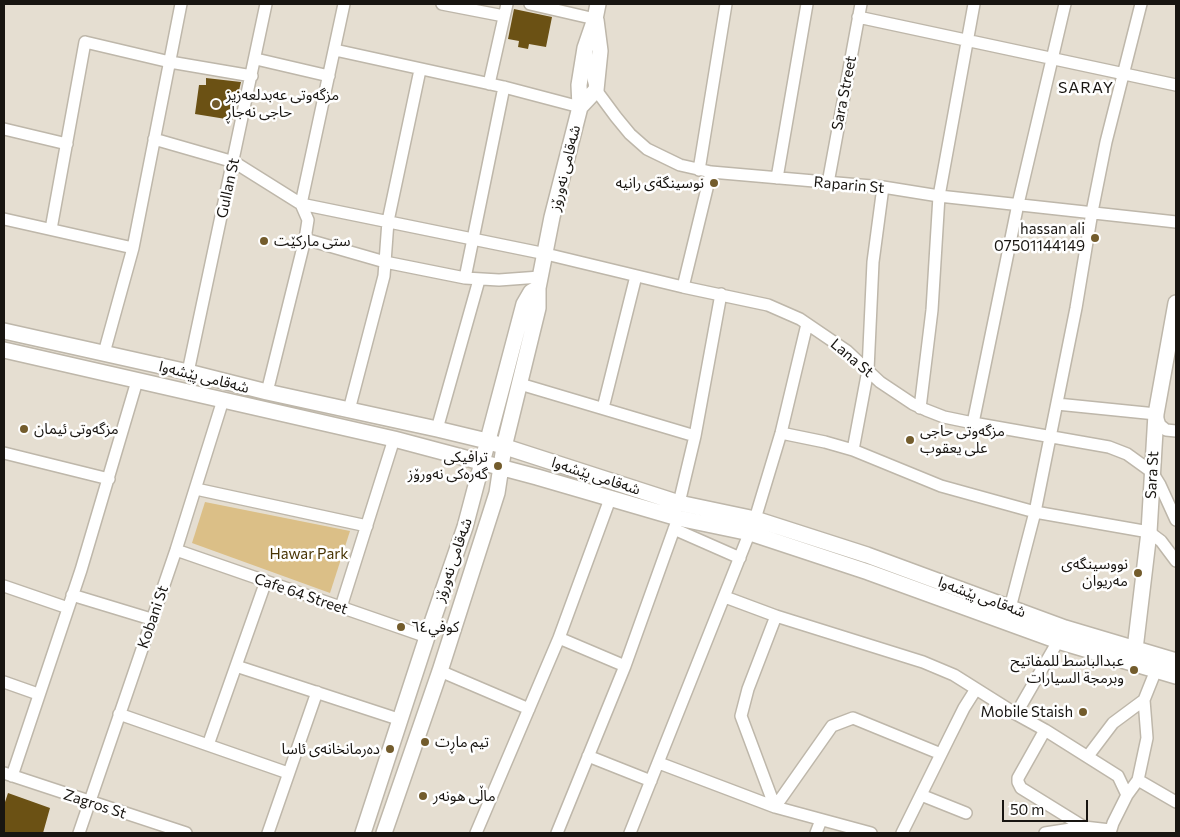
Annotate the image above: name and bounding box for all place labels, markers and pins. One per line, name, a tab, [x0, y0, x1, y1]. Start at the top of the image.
place label: مزگەوتی عەبدلعەزیز حاجی نەجاڕ	[226, 86, 339, 121]
marker: مزگەوتی عەبدلعەزیز حاجی نەجاڕ	[210, 98, 222, 110]
place label: نوسينگةى رانيه	[616, 174, 704, 192]
marker: نوسينگةى رانيه	[708, 177, 720, 189]
place label: hassan ali 07501144149	[994, 220, 1085, 255]
place label: ستی مارکێت	[274, 232, 351, 250]
marker: hassan ali 07501144149	[1089, 232, 1101, 244]
marker: ستی مارکێت	[258, 235, 270, 247]
place label: مزگەوتی ئیمان	[34, 420, 119, 438]
place label: مزگەوتی حاجی علی یعقوب	[920, 422, 1005, 457]
marker: مزگەوتی ئیمان	[18, 423, 30, 435]
marker: مزگەوتی حاجی علی یعقوب	[904, 434, 916, 446]
place label: ترافیکی گەرەکی نەورۆز	[408, 448, 488, 483]
marker: ترافیکی گەرەکی نەورۆز	[492, 460, 504, 472]
place label: نووسینگەی مەریوان	[1061, 555, 1128, 590]
marker: نووسینگەی مەریوان	[1132, 567, 1144, 579]
place label: كوفي٦٤	[411, 618, 459, 636]
marker: كوفي٦٤	[395, 621, 407, 633]
place label: عبدالباسط للمفاتيح وبرمجة السيارات	[1011, 652, 1124, 687]
marker: عبدالباسط للمفاتيح وبرمجة السيارات	[1128, 664, 1140, 676]
place label: Mobile Staish	[980, 703, 1073, 721]
marker: Mobile Staish	[1077, 706, 1089, 718]
place label: تیم ماڕت	[435, 733, 489, 751]
marker: تیم ماڕت	[419, 736, 431, 748]
place label: دەرمانخانەی ئاسا	[282, 740, 380, 758]
marker: دەرمانخانەی ئاسا	[384, 743, 396, 755]
place label: ماڵی هونەر	[433, 787, 496, 805]
marker: ماڵی هونەر	[417, 790, 429, 802]

